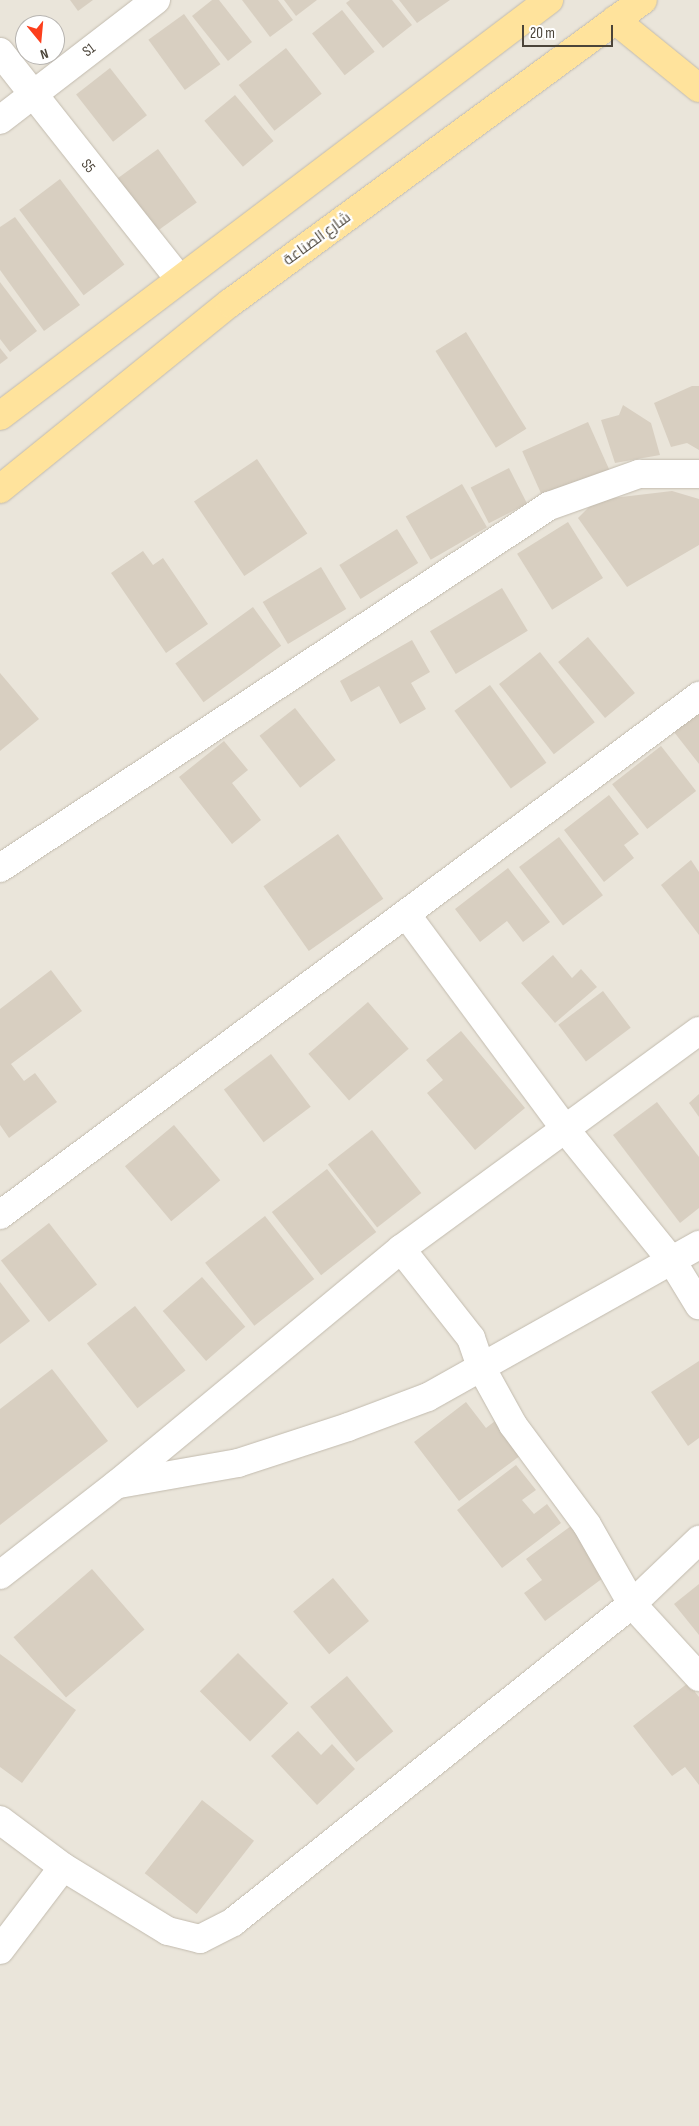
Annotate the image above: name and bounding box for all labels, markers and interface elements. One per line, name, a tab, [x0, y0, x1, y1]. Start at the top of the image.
north arrow	[15, 15, 65, 65]
scale bar	[524, 15, 615, 47]
text: 20 m	[530, 24, 555, 43]
street label: S1	[79, 39, 99, 61]
text: N	[38, 45, 50, 63]
street label: S5	[77, 156, 99, 176]
street label: شارع الصناعة	[280, 209, 354, 269]

